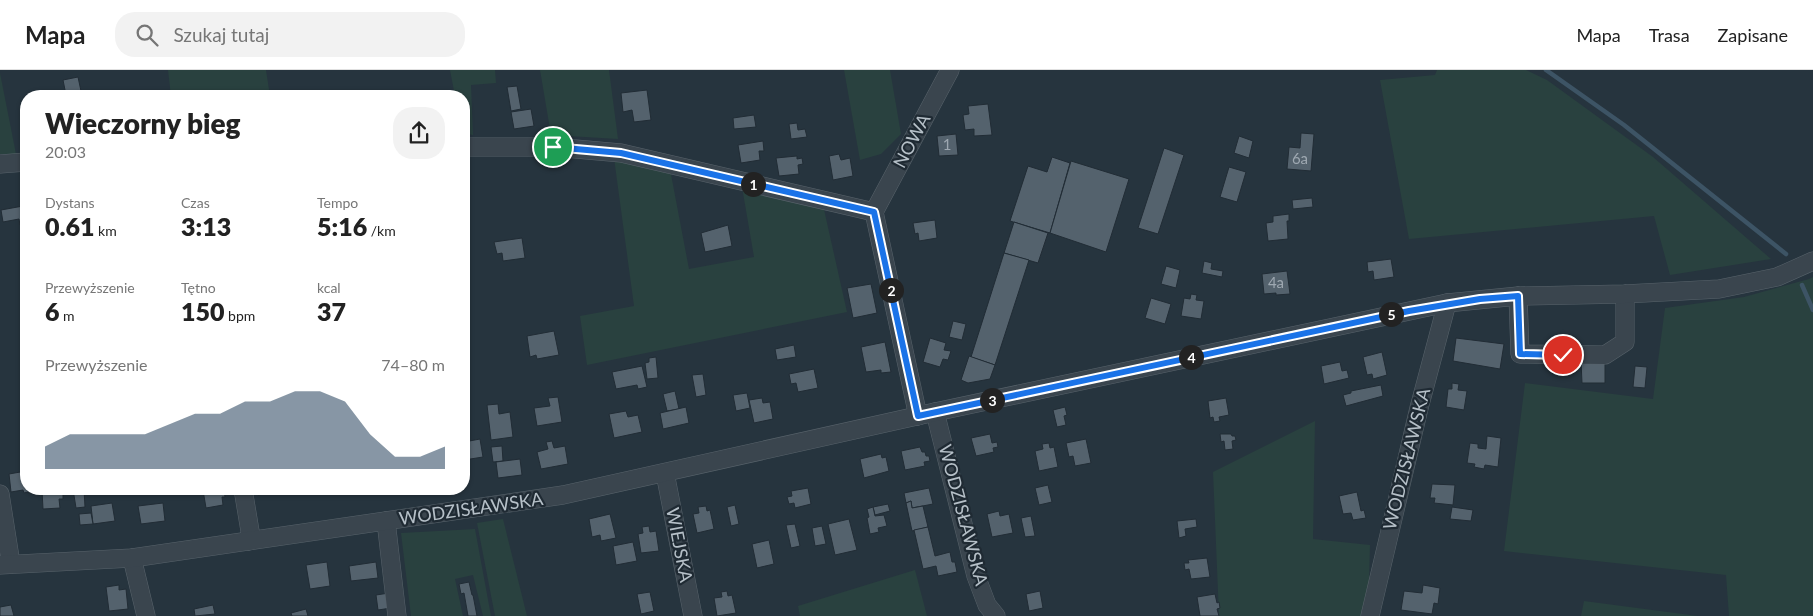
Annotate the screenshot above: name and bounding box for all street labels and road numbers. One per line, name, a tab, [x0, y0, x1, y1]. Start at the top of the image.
street label: NOWA	[888, 109, 935, 171]
street label: WODZISŁAWSKA	[1378, 385, 1434, 532]
street label: WODZISŁAWSKA	[935, 442, 994, 588]
street label: WODZISŁAWSKA	[397, 487, 545, 529]
street label: WIEJSKA	[662, 506, 698, 585]

